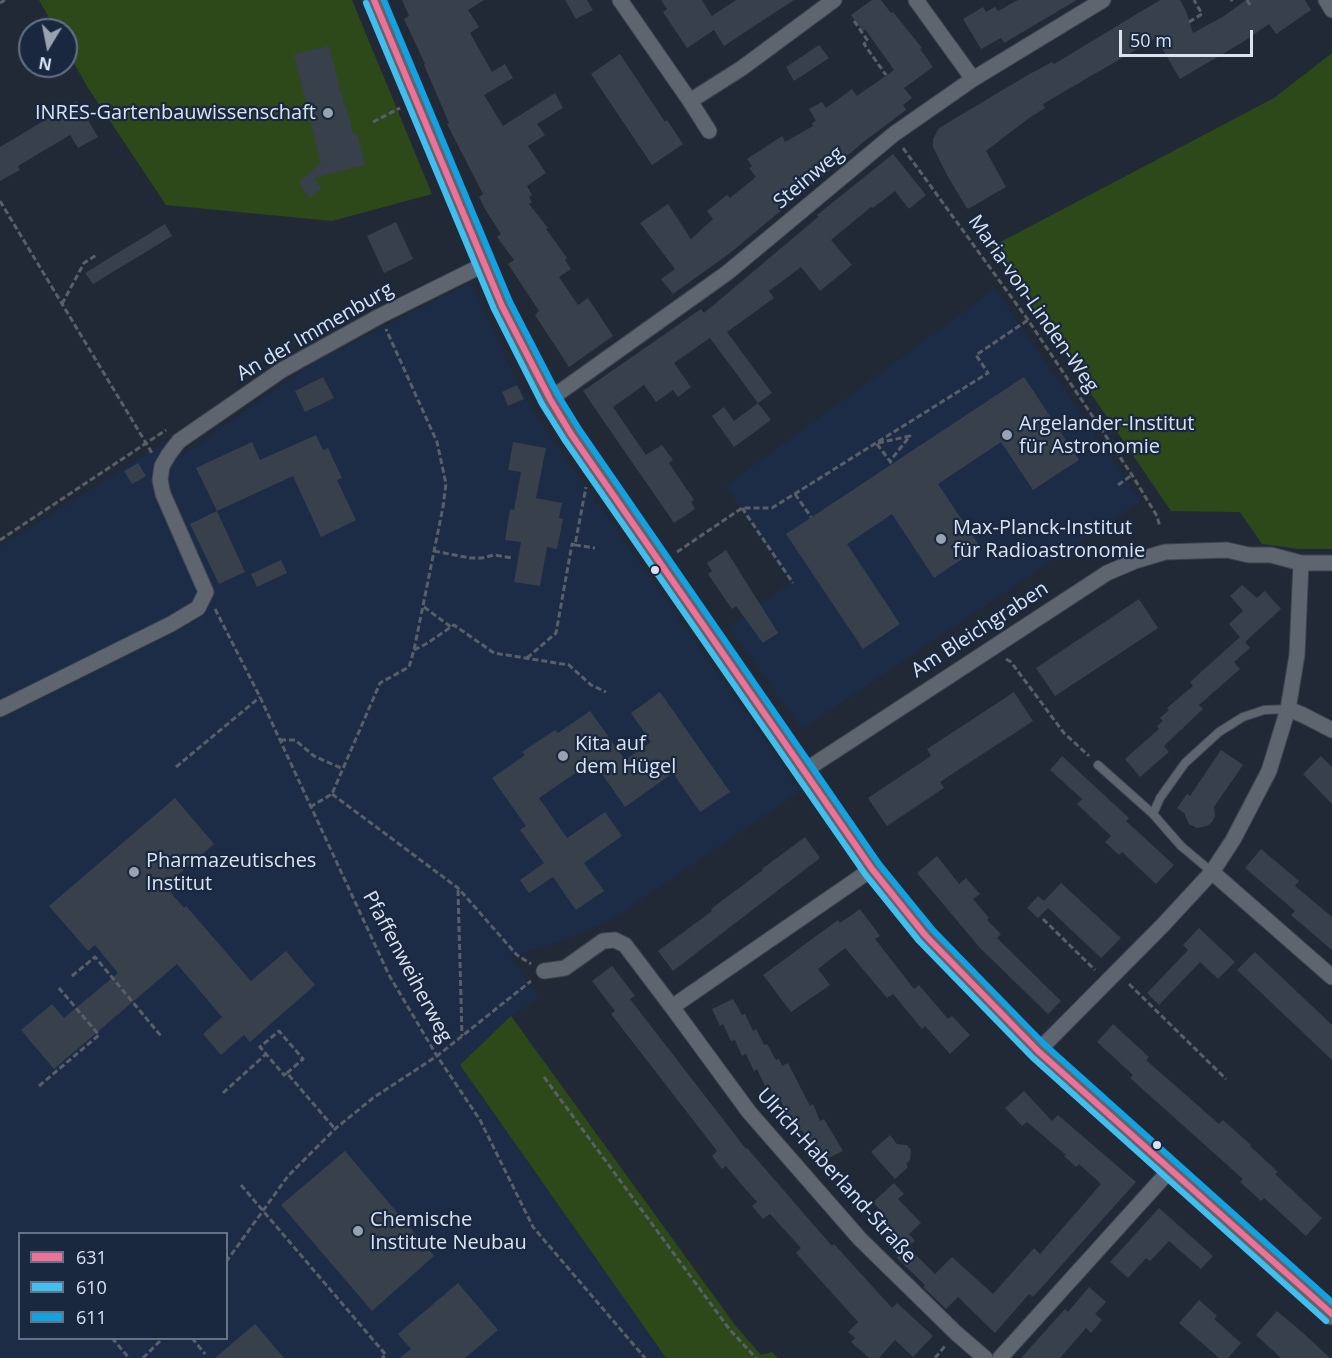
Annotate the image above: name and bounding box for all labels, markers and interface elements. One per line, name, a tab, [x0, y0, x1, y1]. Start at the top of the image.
north arrow	[18, 18, 78, 78]
scale bar	[1122, 18, 1256, 56]
text: 50 m	[1130, 28, 1172, 52]
text: N	[37, 52, 54, 76]
place label: INRES-Gartenbauwissenschaft	[35, 101, 316, 125]
marker: INRES-Gartenbauwissenschaft	[321, 106, 335, 120]
street label: Steinweg	[769, 142, 849, 214]
street label: Maria-von-Linden-Weg	[963, 211, 1103, 397]
street label: An der Immenburg	[233, 277, 397, 387]
place label: Argelander-Institut für Astronomie	[1019, 412, 1194, 459]
marker: Argelander-Institut für Astronomie	[1000, 428, 1014, 442]
place label: Max-Planck-Institut für Radioastronomie	[953, 516, 1145, 563]
marker: Max-Planck-Institut für Radioastronomie	[934, 532, 948, 546]
unlabelled marker	[649, 564, 661, 576]
street label: Am Bleichgraben	[907, 577, 1053, 683]
place label: Kita auf dem Hügel	[575, 732, 676, 779]
marker: Kita auf dem Hügel	[556, 749, 570, 763]
place label: Pharmazeutisches Institut	[146, 849, 316, 896]
marker: Pharmazeutisches Institut	[127, 865, 141, 879]
street label: Pfaffenweiherweg	[357, 887, 457, 1047]
street label: Ulrich-Haberland-Straße	[751, 1084, 921, 1268]
unlabelled marker	[1151, 1139, 1163, 1151]
place label: Chemische Institute Neubau	[370, 1208, 527, 1255]
marker: Chemische Institute Neubau	[351, 1224, 365, 1238]
legend	[18, 1232, 228, 1340]
text: 631	[76, 1245, 107, 1269]
text: 610	[76, 1275, 107, 1299]
text: 611	[76, 1305, 107, 1329]

